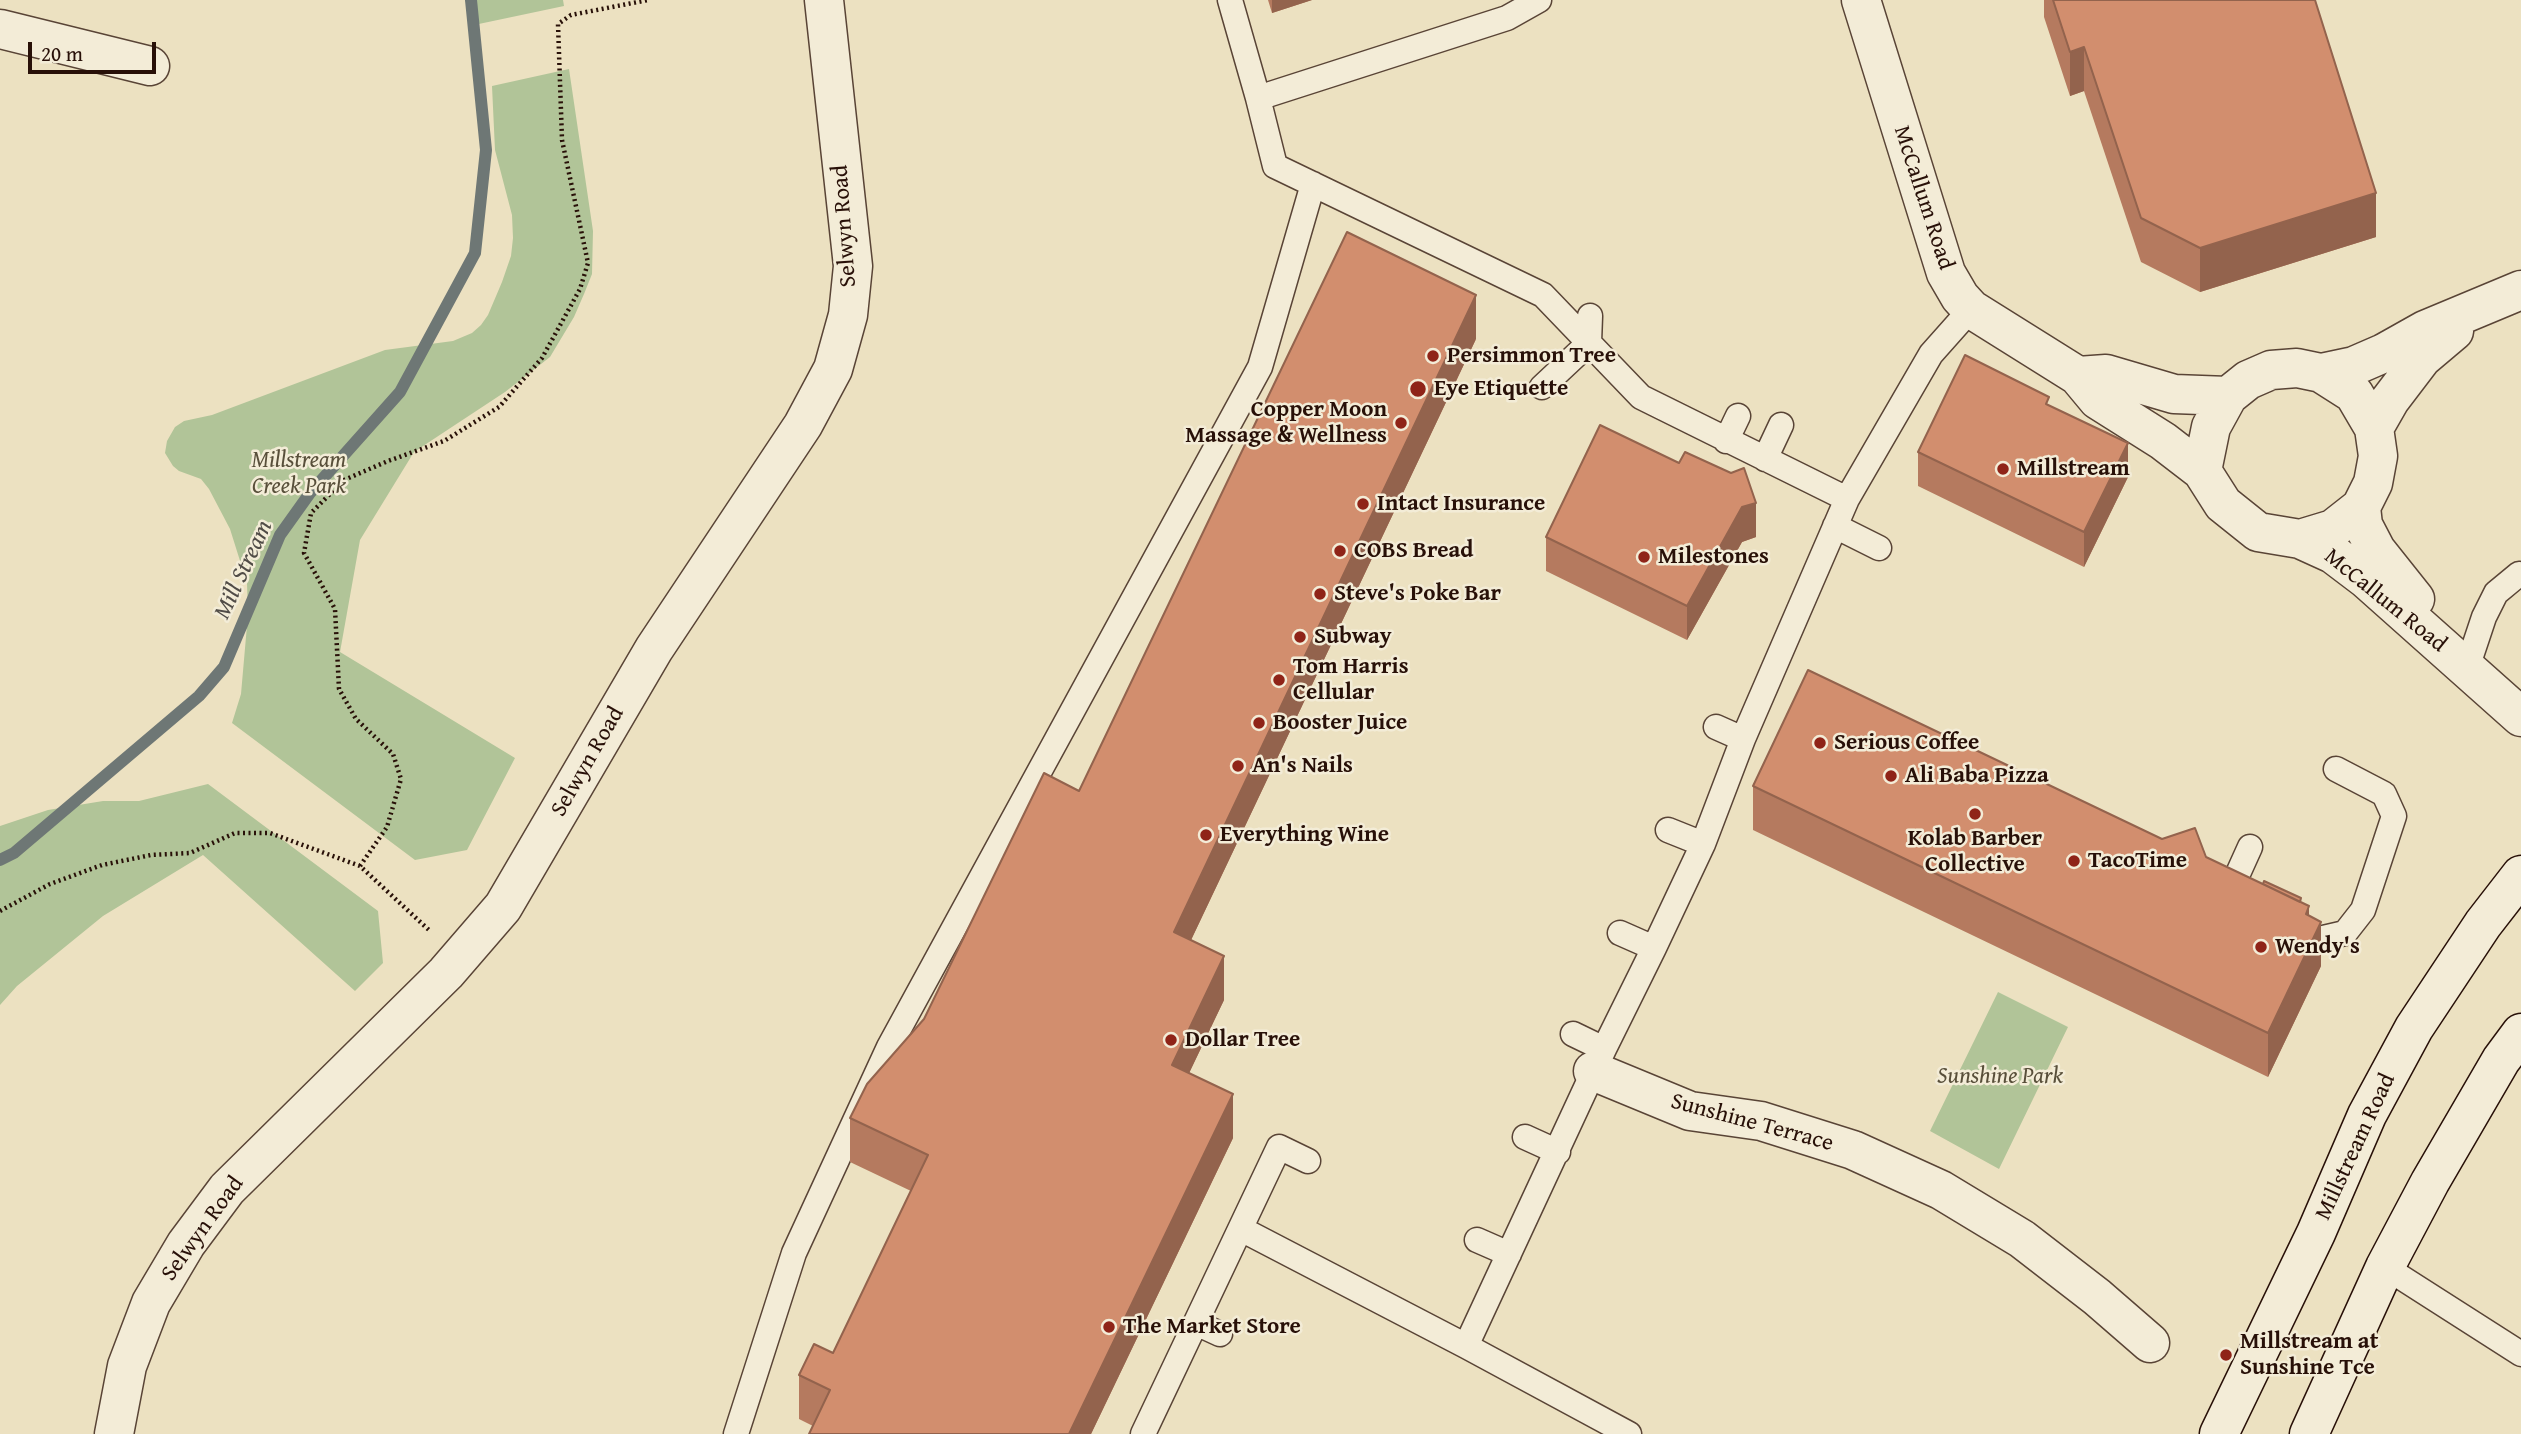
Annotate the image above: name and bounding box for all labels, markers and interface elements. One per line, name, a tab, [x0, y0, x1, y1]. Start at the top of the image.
scale bar	[32, 28, 159, 72]
text: 20 m	[41, 38, 83, 69]
street label: McCallum Road	[1887, 123, 1959, 273]
street label: Selwyn Road	[827, 164, 863, 288]
place label: Persimmon Tree	[1447, 342, 1616, 370]
marker: Persimmon Tree	[1425, 348, 1441, 364]
place label: Eye Etiquette	[1434, 375, 1568, 403]
marker: Eye Etiquette	[1408, 379, 1428, 399]
place label: Copper Moon Massage & Wellness	[1185, 396, 1387, 450]
marker: Copper Moon Massage & Wellness	[1393, 415, 1409, 431]
park label: Millstream Creek Park	[252, 447, 346, 501]
place label: Millstream	[2017, 455, 2130, 483]
marker: Millstream	[1995, 461, 2011, 477]
place label: Intact Insurance	[1377, 490, 1545, 518]
marker: Intact Insurance	[1355, 496, 1371, 512]
water label: Mill Stream	[209, 516, 279, 624]
place label: COBS Bread	[1354, 537, 1474, 565]
marker: COBS Bread	[1332, 543, 1348, 559]
place label: Milestones	[1658, 543, 1769, 571]
street label: McCallum Road	[2318, 543, 2452, 659]
marker: Milestones	[1636, 549, 1652, 565]
place label: Steve's Poke Bar	[1334, 580, 1501, 608]
marker: Steve's Poke Bar	[1312, 586, 1328, 602]
place label: Subway	[1314, 623, 1392, 651]
marker: Subway	[1292, 629, 1308, 645]
place label: Tom Harris Cellular	[1293, 653, 1409, 707]
marker: Tom Harris Cellular	[1271, 672, 1287, 688]
street label: Selwyn Road	[545, 702, 631, 822]
place label: Booster Juice	[1273, 709, 1407, 737]
marker: Booster Juice	[1251, 715, 1267, 731]
place label: Serious Coffee	[1834, 729, 1979, 757]
marker: Serious Coffee	[1812, 735, 1828, 751]
place label: An's Nails	[1252, 752, 1353, 780]
marker: An's Nails	[1230, 758, 1246, 774]
place label: Ali Baba Pizza	[1905, 762, 2049, 790]
marker: Ali Baba Pizza	[1883, 768, 1899, 784]
marker: Kolab Barber Collective	[1967, 806, 1983, 822]
place label: Everything Wine	[1220, 821, 1389, 849]
place label: Kolab Barber Collective	[1908, 825, 2042, 879]
marker: Everything Wine	[1198, 827, 1214, 843]
place label: TacoTime	[2088, 847, 2187, 875]
marker: TacoTime	[2066, 853, 2082, 869]
place label: Wendy's	[2275, 933, 2360, 961]
marker: Wendy's	[2253, 939, 2269, 955]
place label: Dollar Tree	[1185, 1026, 1300, 1054]
marker: Dollar Tree	[1163, 1032, 1179, 1048]
park label: Sunshine Park	[1937, 1063, 2063, 1091]
street label: Millstream Road	[2310, 1069, 2402, 1225]
street label: Sunshine Terrace	[1668, 1088, 1836, 1158]
street label: Selwyn Road	[156, 1171, 250, 1287]
place label: The Market Store	[1123, 1313, 1301, 1341]
marker: The Market Store	[1101, 1319, 1117, 1335]
place label: Millstream at Sunshine Tce	[2240, 1328, 2378, 1382]
marker: Millstream at Sunshine Tce	[2218, 1347, 2234, 1363]

